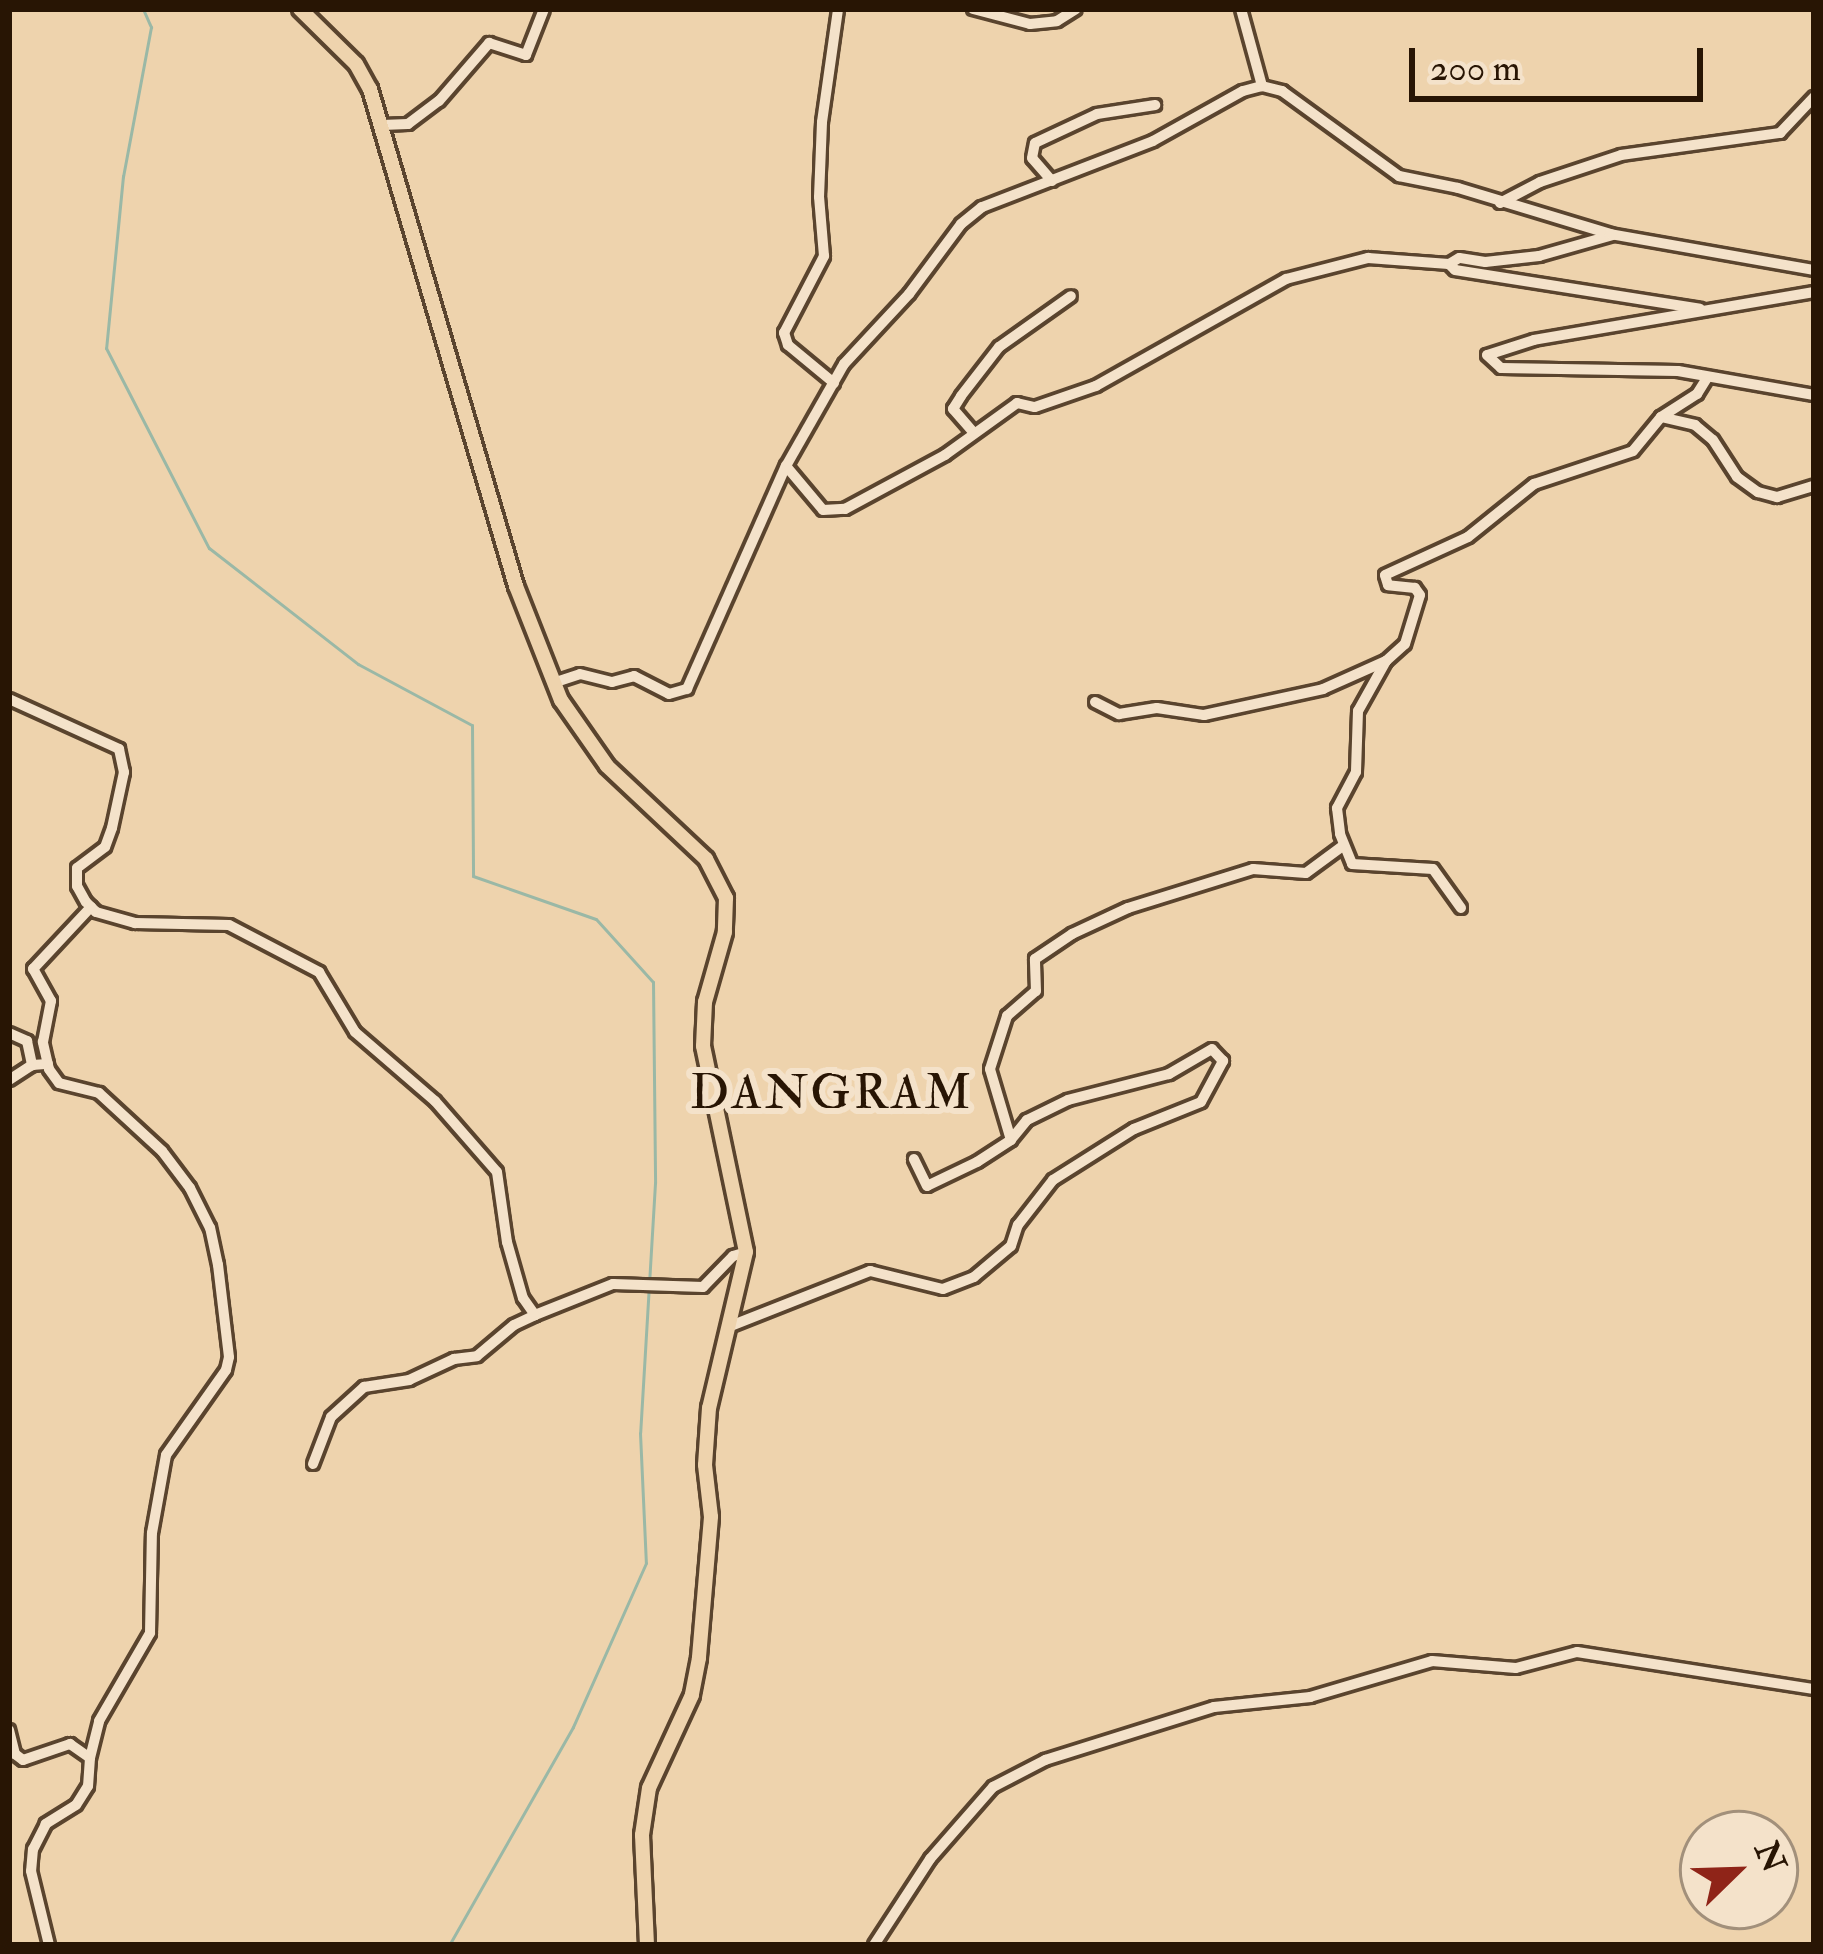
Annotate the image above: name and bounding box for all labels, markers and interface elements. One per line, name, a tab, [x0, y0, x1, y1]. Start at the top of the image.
scale bar	[1415, 24, 1709, 98]
text: 200 m	[1430, 46, 1521, 91]
district label: DANGRAM	[690, 1065, 974, 1123]
north arrow	[1679, 1810, 1799, 1930]
text: N	[1745, 1835, 1794, 1879]

